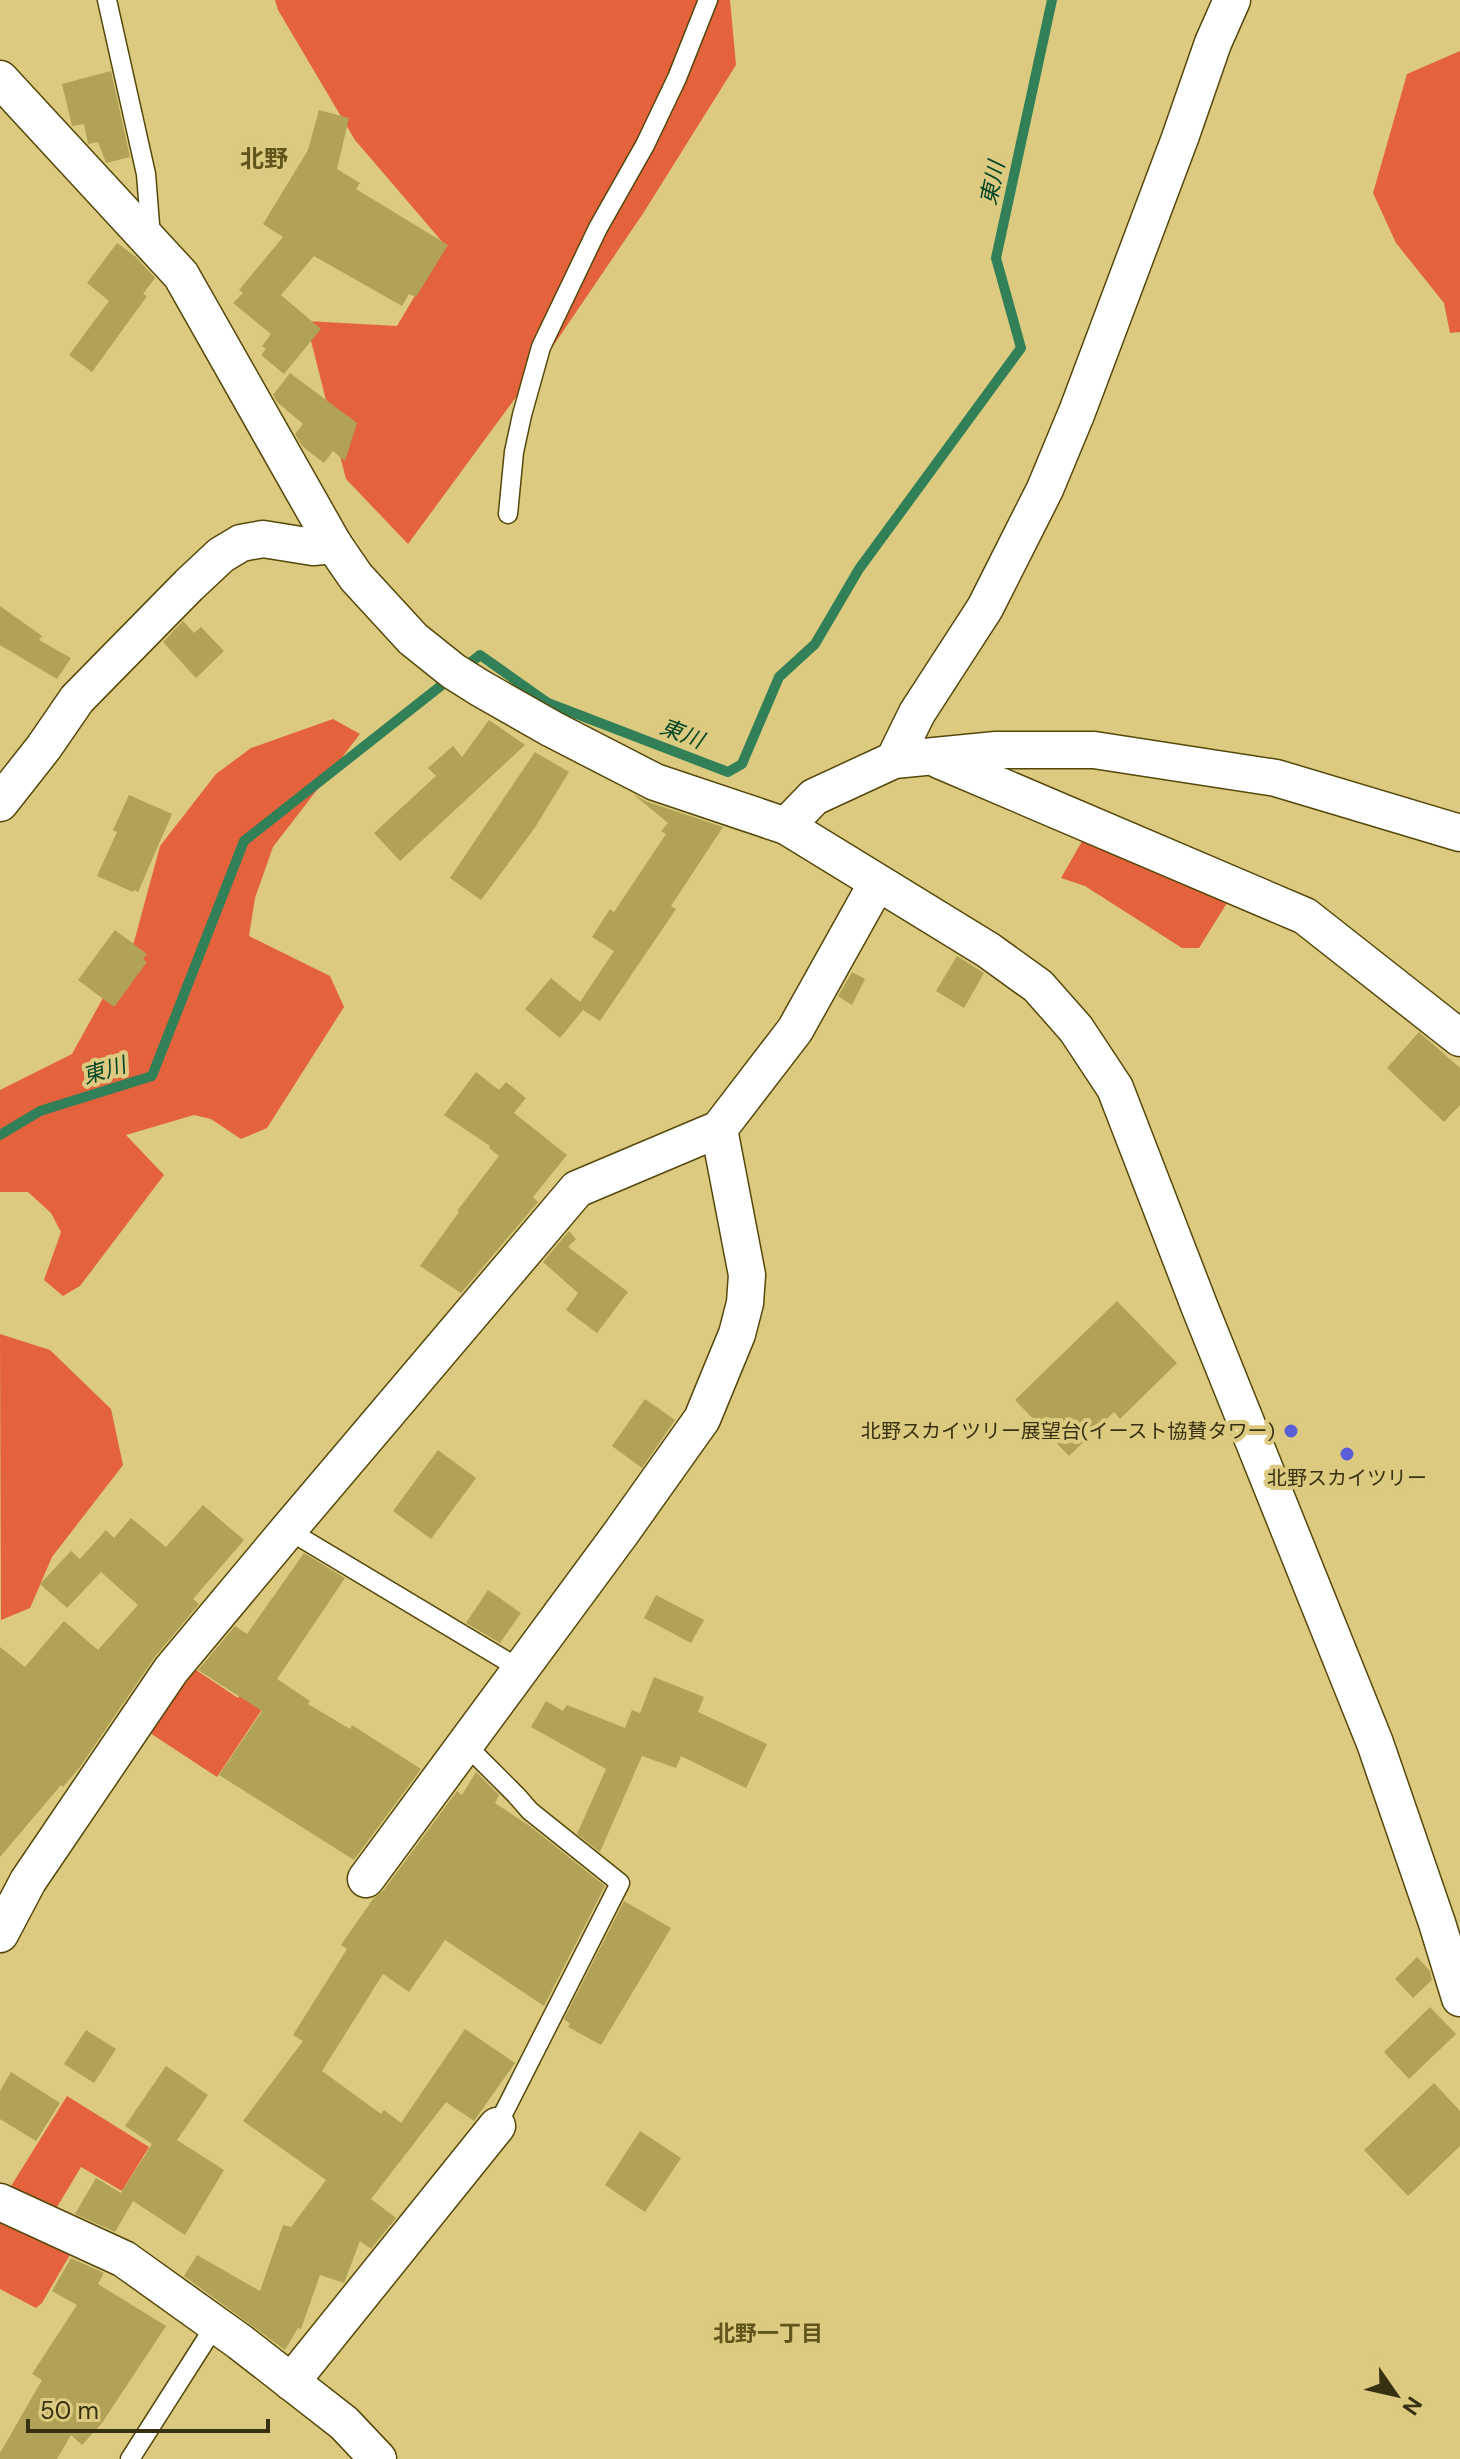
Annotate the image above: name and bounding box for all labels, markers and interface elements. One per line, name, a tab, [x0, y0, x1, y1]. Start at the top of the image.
district label: 北野	[240, 143, 288, 174]
water label: 東川	[974, 157, 1012, 208]
water label: 東川	[656, 712, 709, 756]
water label: 東川	[79, 1050, 131, 1091]
place label: 北野スカイツリー展望台(イースト協賛タワー)	[861, 1418, 1275, 1444]
marker: 北野スカイツリー展望台(イースト協賛タワー)	[1282, 1422, 1300, 1440]
marker: 北野スカイツリー	[1338, 1445, 1356, 1463]
place label: 北野スカイツリー	[1267, 1465, 1427, 1491]
district label: 北野一丁目	[713, 2319, 823, 2348]
north arrow	[1356, 2355, 1436, 2435]
scale bar	[28, 2383, 268, 2433]
text: N	[1396, 2391, 1429, 2421]
text: 50 m	[40, 2395, 99, 2426]

